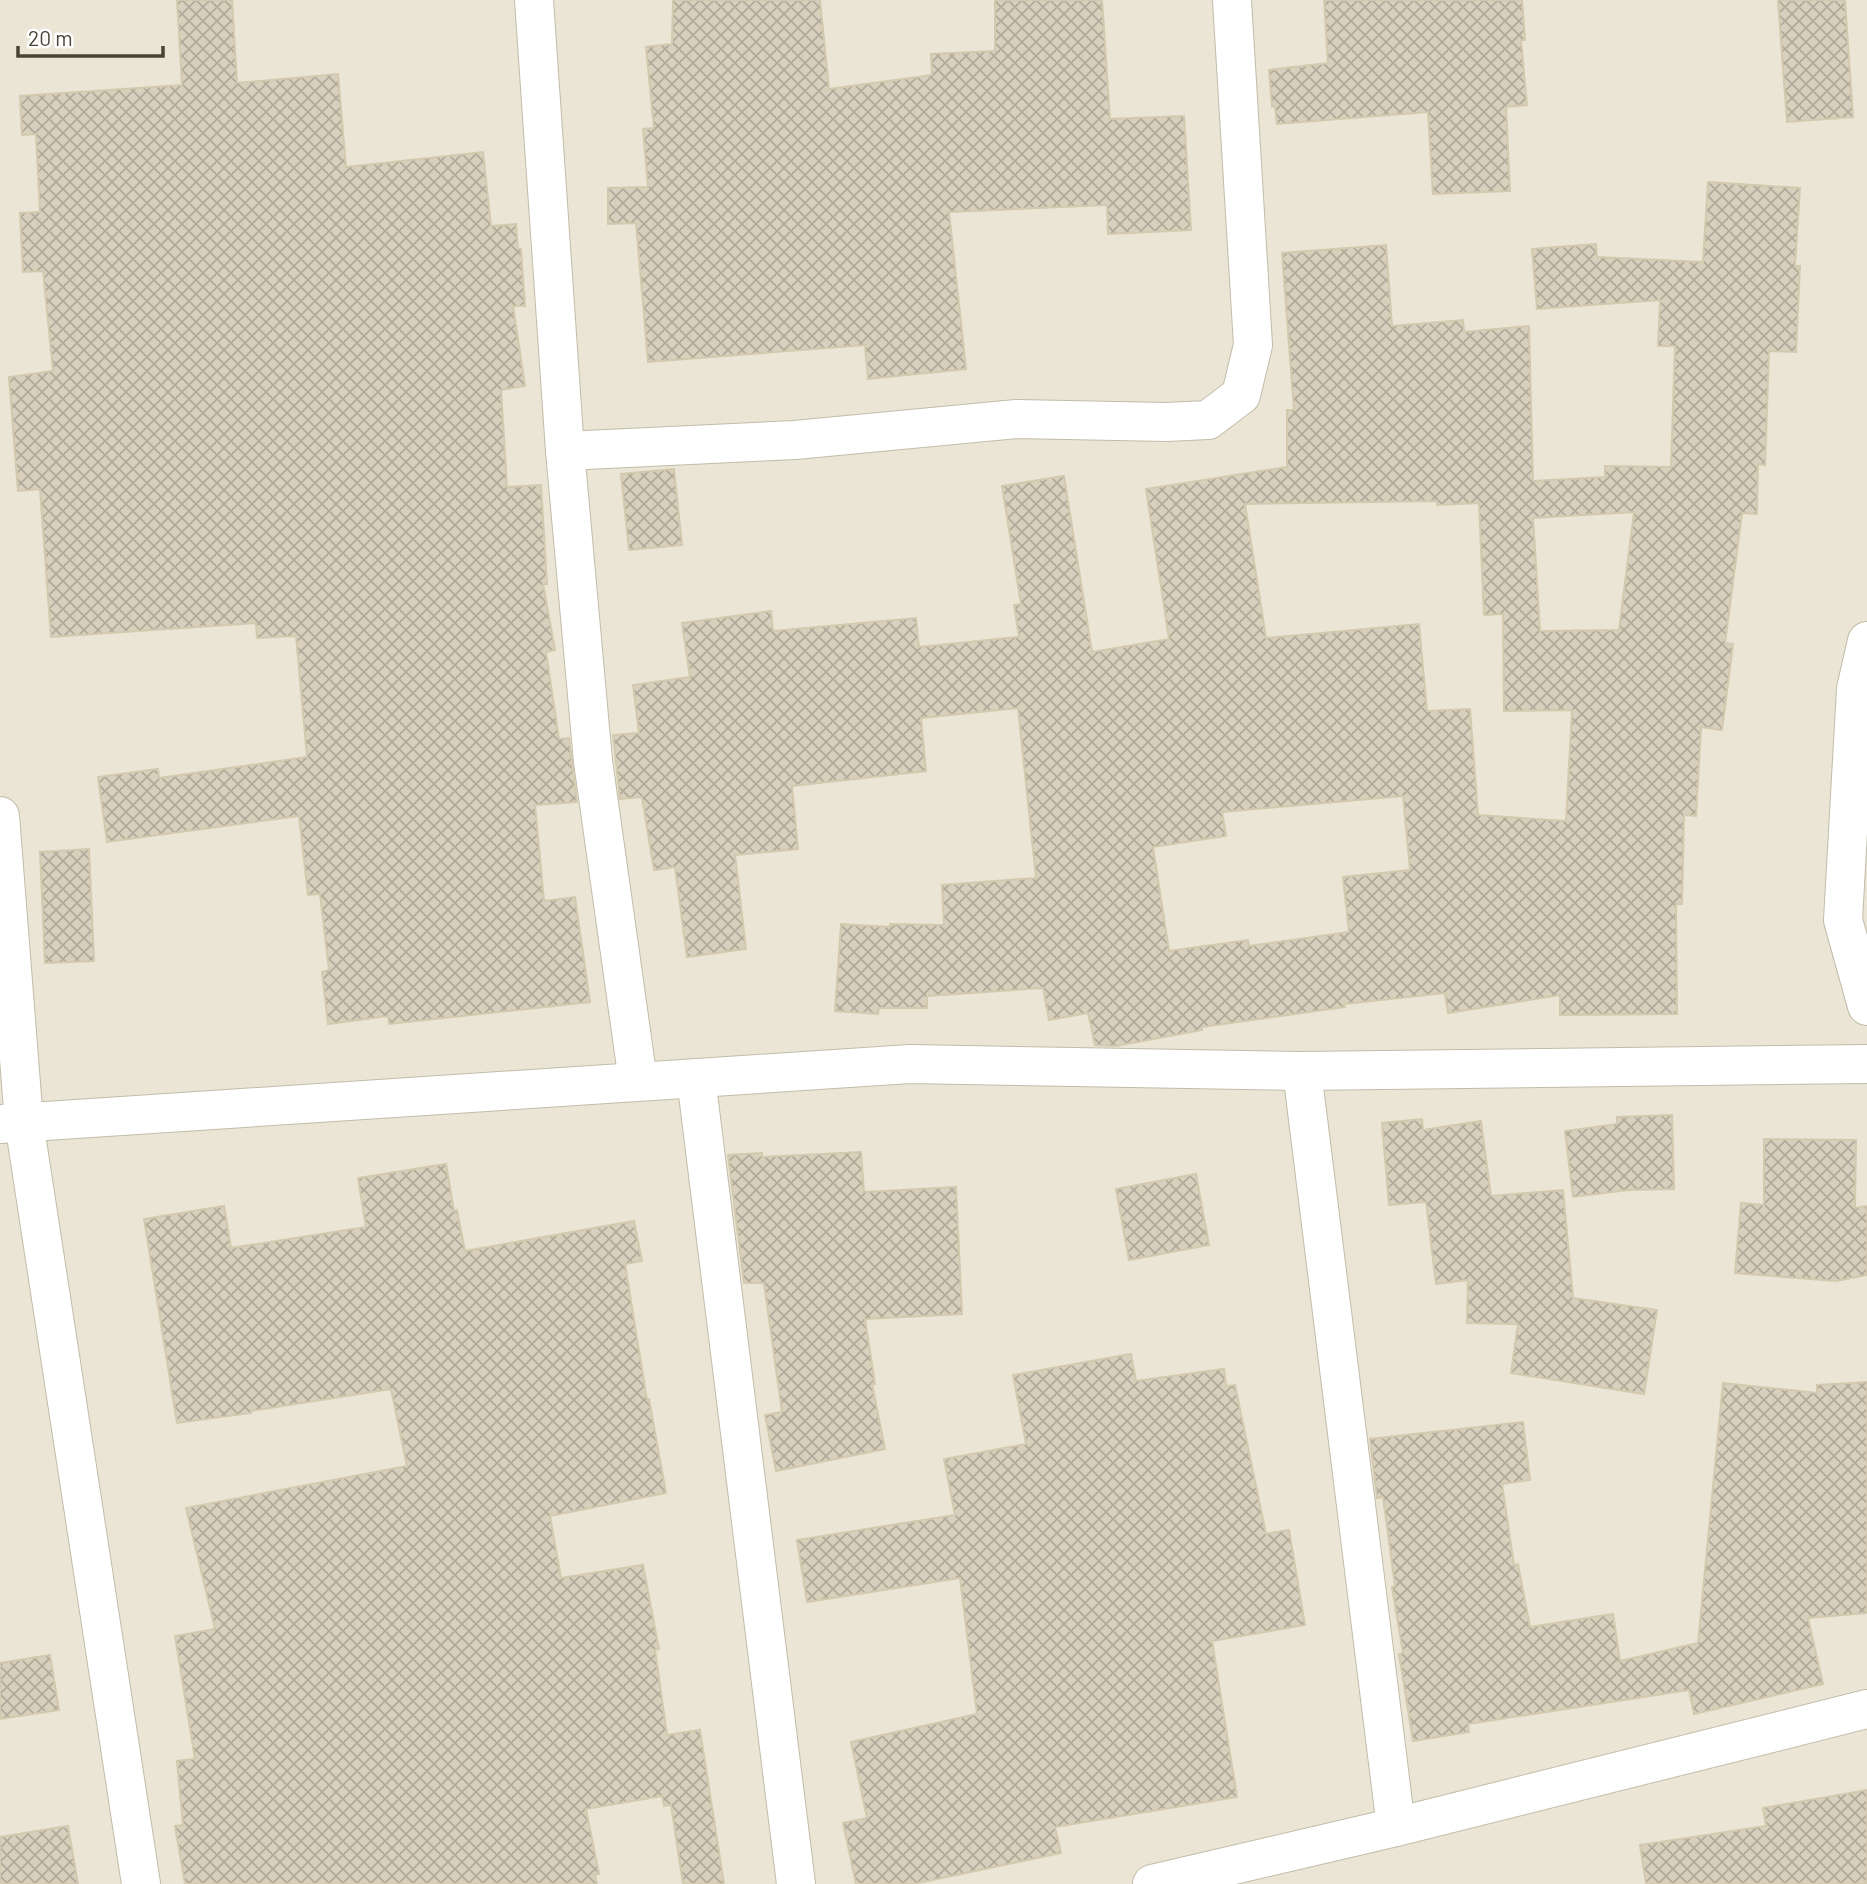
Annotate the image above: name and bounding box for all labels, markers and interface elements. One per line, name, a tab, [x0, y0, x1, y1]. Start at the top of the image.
scale bar	[18, 14, 163, 58]
text: 20 m	[28, 25, 73, 50]

